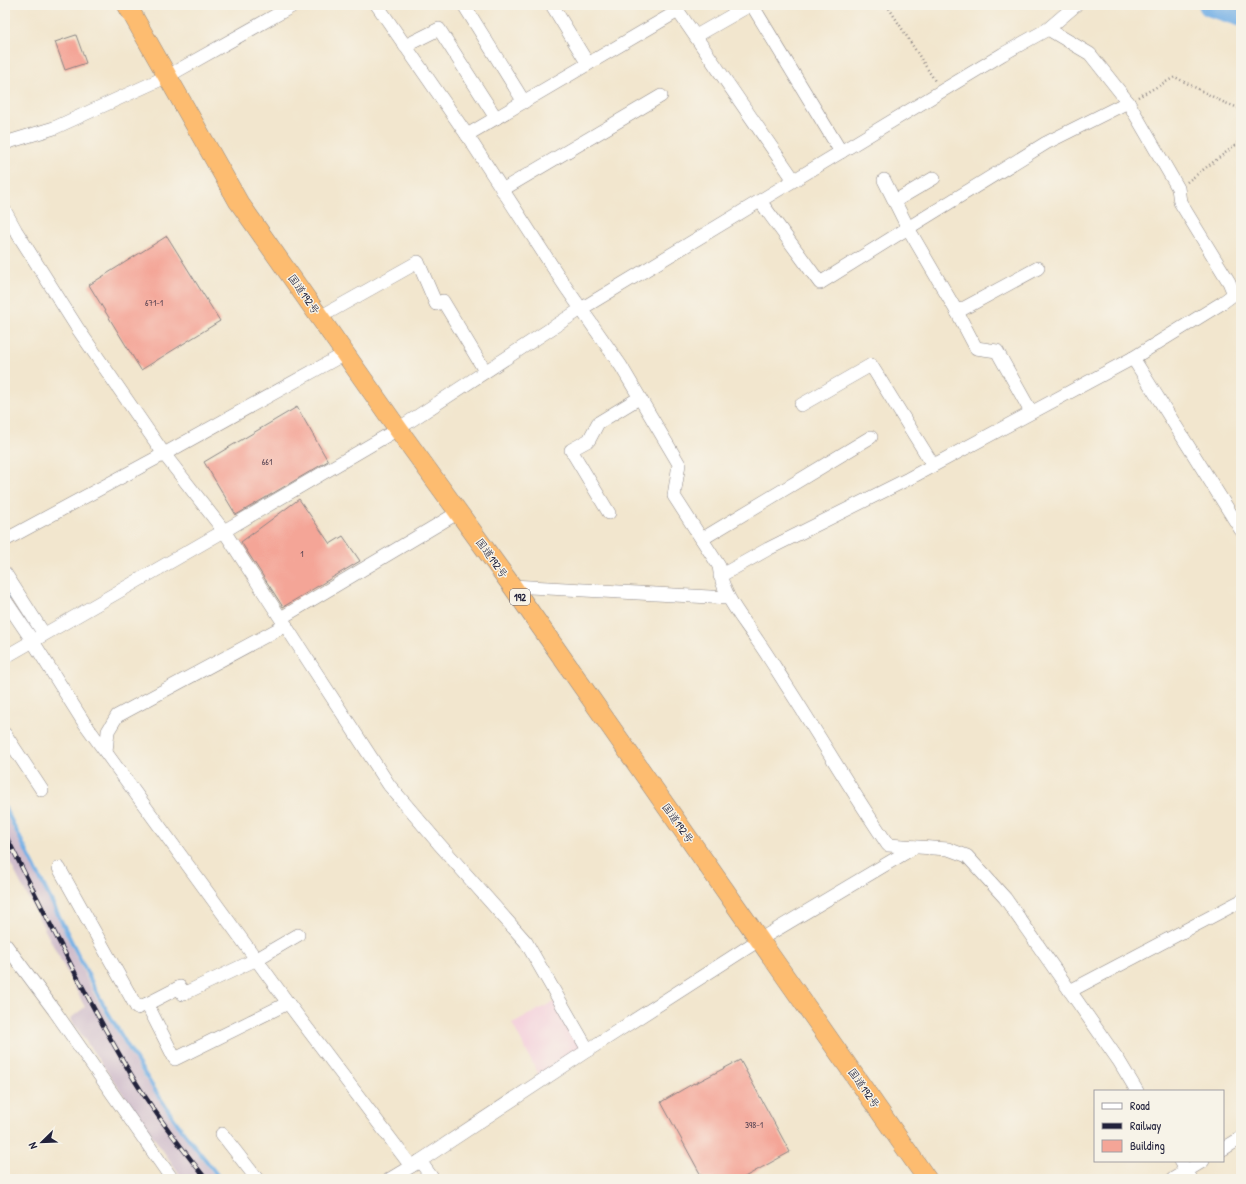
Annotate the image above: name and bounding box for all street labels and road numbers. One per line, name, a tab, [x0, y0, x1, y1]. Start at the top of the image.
street label: 国道192号	[285, 271, 323, 317]
street label: 国道192号	[473, 535, 511, 581]
road number: 192	[510, 589, 530, 605]
street label: 国道192号	[659, 800, 697, 846]
street label: 国道192号	[845, 1065, 883, 1111]

